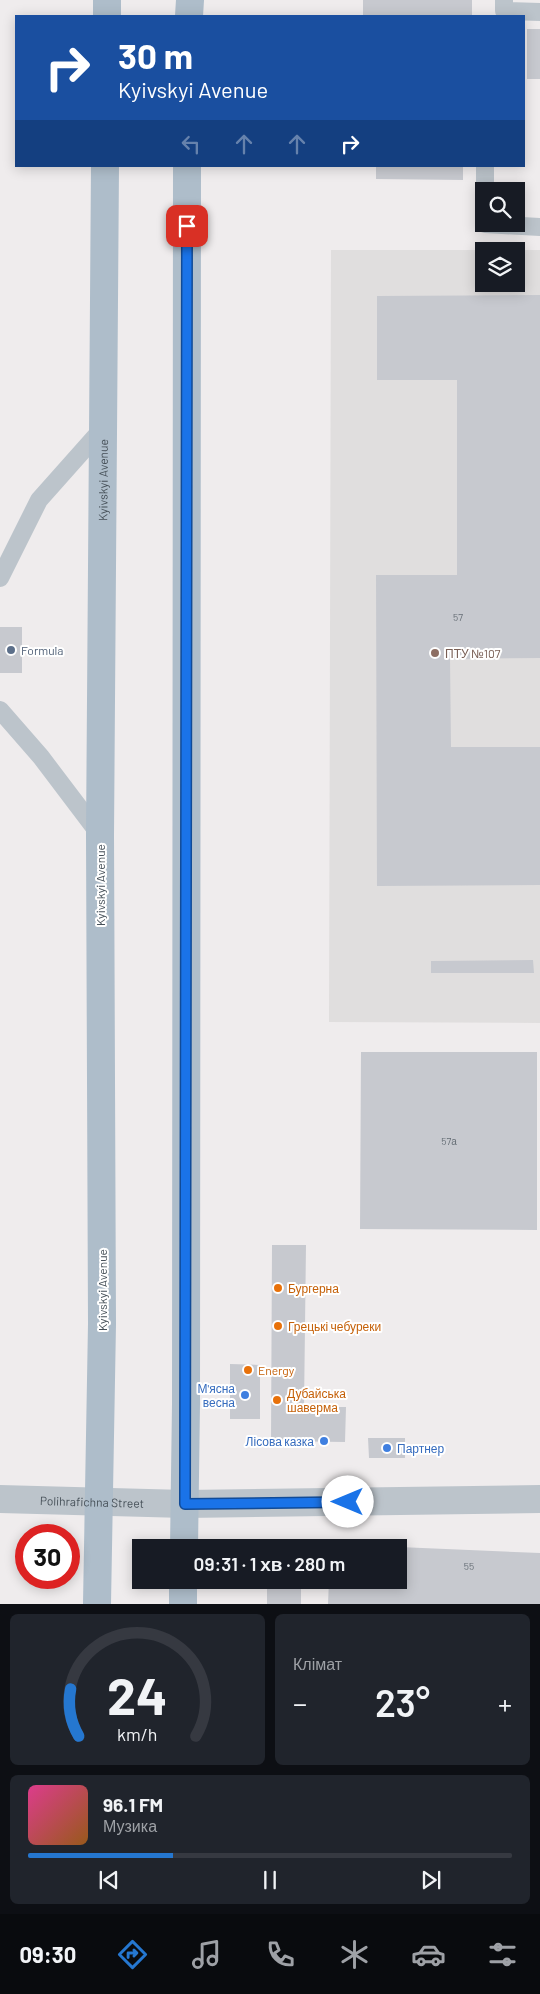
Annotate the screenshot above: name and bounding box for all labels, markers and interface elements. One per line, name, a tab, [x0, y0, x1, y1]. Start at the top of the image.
text: 30 m	[118, 34, 193, 76]
icon: right	[35, 35, 100, 100]
text: Kyivskyi Avenue	[118, 76, 268, 102]
icon: left	[177, 130, 205, 158]
icon: ahead	[230, 130, 258, 158]
icon: ahead	[283, 130, 311, 158]
icon: right	[336, 130, 364, 158]
map controls	[475, 182, 525, 292]
button: search	[475, 182, 525, 232]
pin	[166, 205, 208, 247]
icon: arrive	[173, 212, 201, 240]
button: layers	[475, 242, 525, 292]
street label: Kyivskyi Avenue	[95, 439, 110, 521]
house number: 57	[453, 611, 463, 623]
place label: Formula	[21, 643, 64, 657]
marker: Formula	[5, 644, 17, 656]
place label: ПТУ №107	[445, 646, 501, 660]
marker: ПТУ №107	[429, 647, 441, 659]
street label: Kyivskyi Avenue	[93, 844, 107, 926]
house number: 57а	[441, 1135, 457, 1147]
street label: Kyivskyi Avenue	[95, 1249, 109, 1331]
place label: Бургерна	[288, 1281, 339, 1296]
marker: Бургерна	[272, 1282, 284, 1294]
place label: Грецькі чебуреки	[288, 1319, 381, 1334]
marker: Грецькі чебуреки	[272, 1320, 284, 1332]
place label: Energy	[258, 1363, 295, 1377]
marker: Energy	[242, 1364, 254, 1376]
place label: М'ясна весна	[198, 1381, 235, 1409]
place label: Дубайська шаверма	[287, 1386, 346, 1415]
marker: М'ясна весна	[239, 1389, 251, 1401]
marker: Дубайська шаверма	[271, 1394, 283, 1406]
place label: Лісова казка	[246, 1434, 314, 1448]
marker: Лісова казка	[318, 1435, 330, 1447]
place label: Партнер	[397, 1441, 445, 1456]
marker: Партнер	[381, 1442, 393, 1454]
position arrow	[321, 1475, 373, 1527]
street label: Polihrafichna Street	[40, 1493, 144, 1510]
speed limit sign: 30	[15, 1524, 80, 1589]
text: 09:31 · 1 хв · 280 m	[194, 1552, 345, 1575]
house number: 55	[464, 1560, 474, 1572]
text: Клімат	[293, 1654, 342, 1673]
text: 24	[107, 1663, 168, 1725]
text: 23°	[375, 1679, 430, 1725]
text: −	[293, 1686, 307, 1720]
text: +	[498, 1686, 512, 1720]
text: km/h	[117, 1723, 158, 1745]
text: 96.1 FM	[103, 1793, 163, 1816]
text: Музика	[103, 1816, 157, 1835]
icon: previous	[95, 1866, 123, 1894]
icon: pause	[256, 1866, 284, 1894]
icon: next	[417, 1866, 445, 1894]
icon: directions	[115, 1937, 150, 1972]
icon: music	[189, 1937, 224, 1972]
icon: phone	[263, 1937, 298, 1972]
icon: climate	[337, 1937, 372, 1972]
icon: car	[411, 1937, 446, 1972]
icon: filters	[485, 1937, 520, 1972]
text: 09:30	[20, 1941, 76, 1967]

